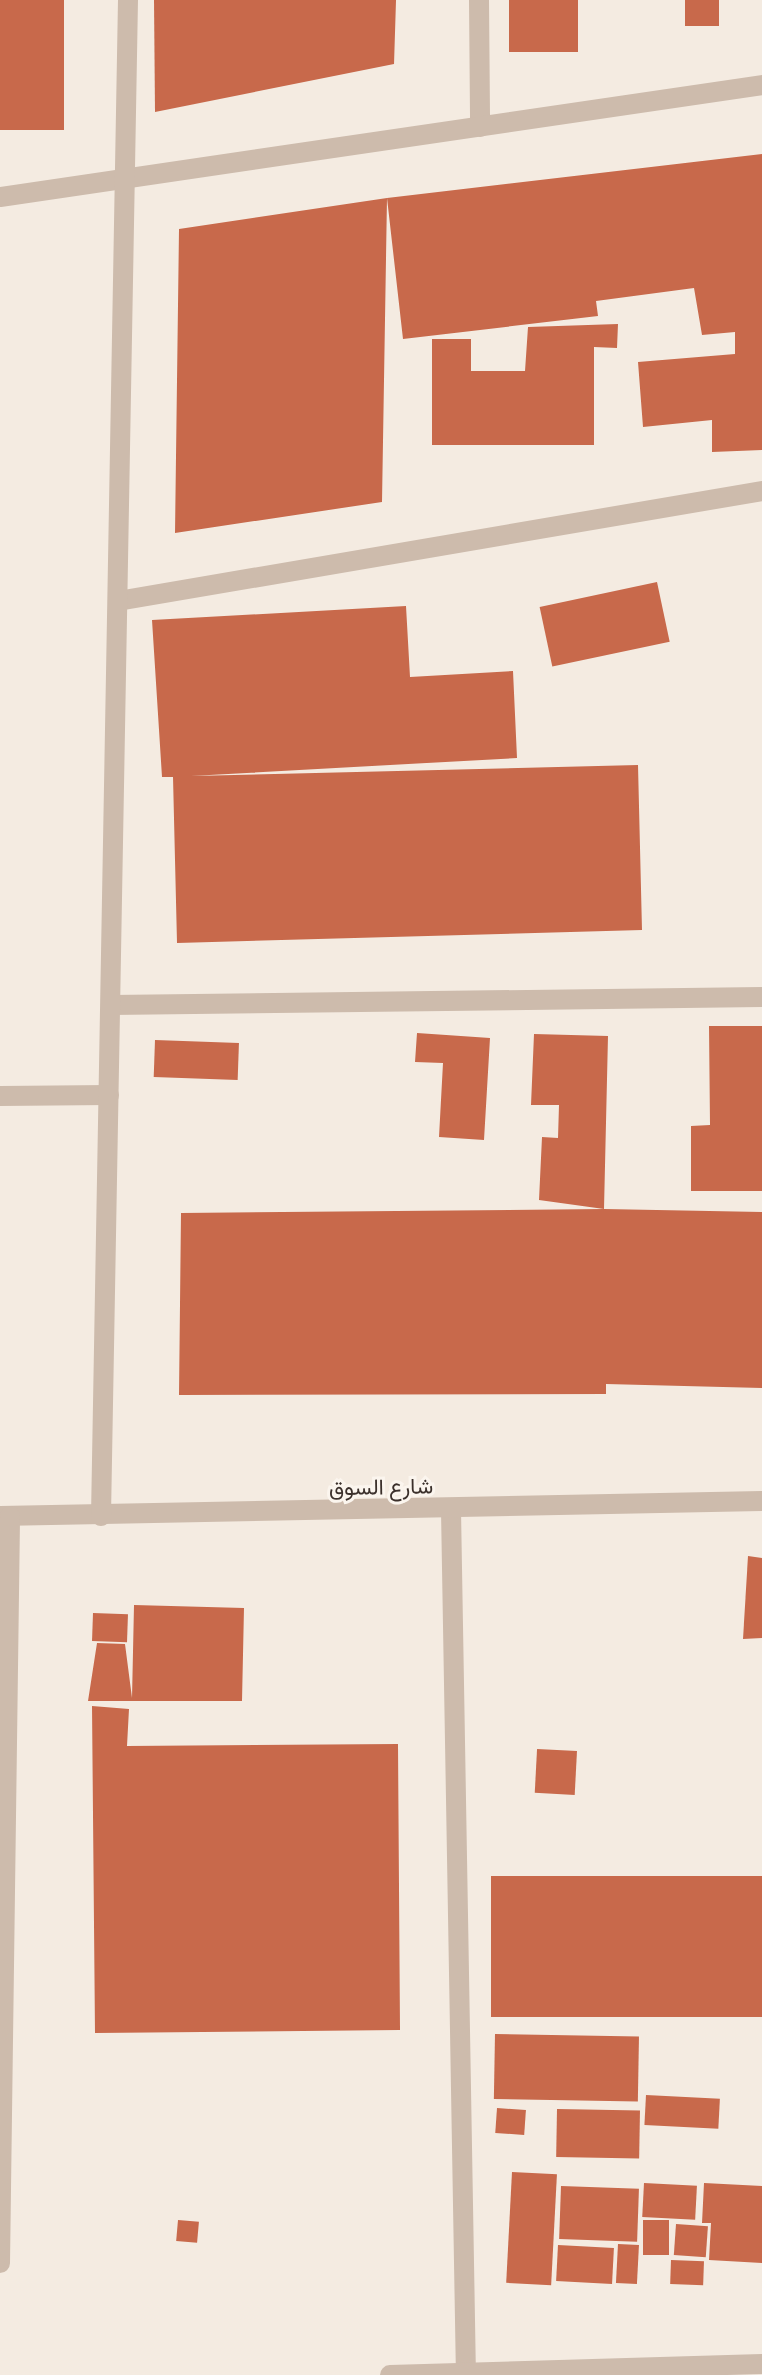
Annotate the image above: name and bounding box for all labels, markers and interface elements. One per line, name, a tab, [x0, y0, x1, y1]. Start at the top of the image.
street label: شارع السوق	[329, 1473, 433, 1501]

